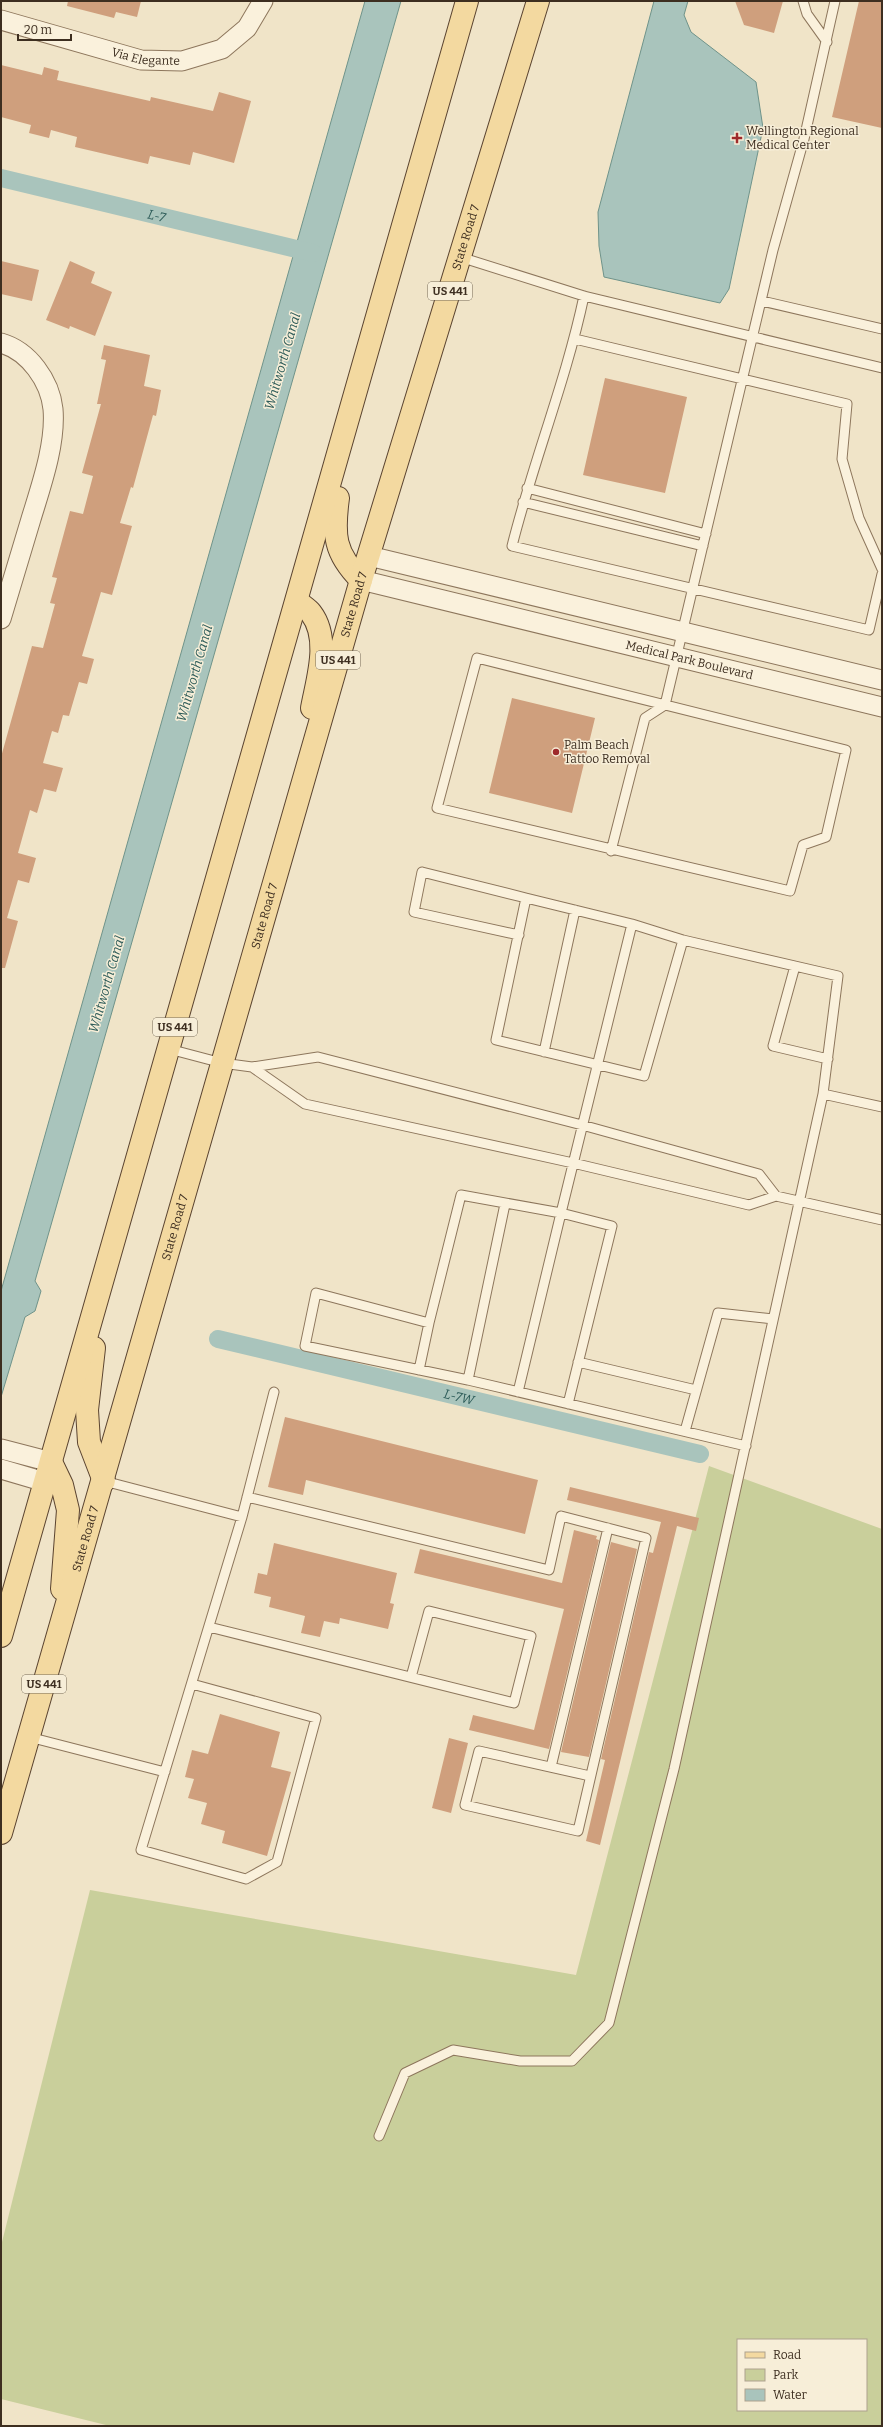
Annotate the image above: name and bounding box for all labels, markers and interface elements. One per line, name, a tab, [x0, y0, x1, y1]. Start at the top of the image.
scale bar	[18, 16, 71, 42]
text: 20 m	[24, 23, 53, 37]
street label: Via Elegante	[110, 45, 180, 68]
place label: Wellington Regional Medical Center	[746, 124, 859, 152]
marker: Wellington Regional Medical Center	[731, 132, 743, 144]
street label: State Road 7	[449, 203, 482, 272]
water label: L-7	[146, 206, 168, 225]
road number: US 441	[428, 282, 472, 300]
water label: Whitworth Canal	[262, 311, 304, 411]
street label: State Road 7	[338, 570, 370, 639]
water label: Whitworth Canal	[174, 623, 216, 723]
street label: Medical Park Boulevard	[624, 638, 754, 682]
road number: US 441	[316, 651, 360, 669]
place label: Palm Beach Tattoo Removal	[564, 738, 651, 766]
marker: Palm Beach Tattoo Removal	[551, 747, 561, 757]
street label: State Road 7	[248, 882, 281, 951]
water label: Whitworth Canal	[86, 934, 128, 1034]
road number: US 441	[153, 1018, 197, 1036]
street label: State Road 7	[159, 1193, 191, 1262]
water label: L-7W	[442, 1386, 477, 1408]
street label: State Road 7	[69, 1504, 102, 1573]
road number: US 441	[22, 1675, 66, 1693]
legend	[737, 2339, 867, 2411]
text: Road	[773, 2348, 801, 2362]
text: Park	[773, 2368, 799, 2382]
text: Water	[773, 2388, 808, 2402]

